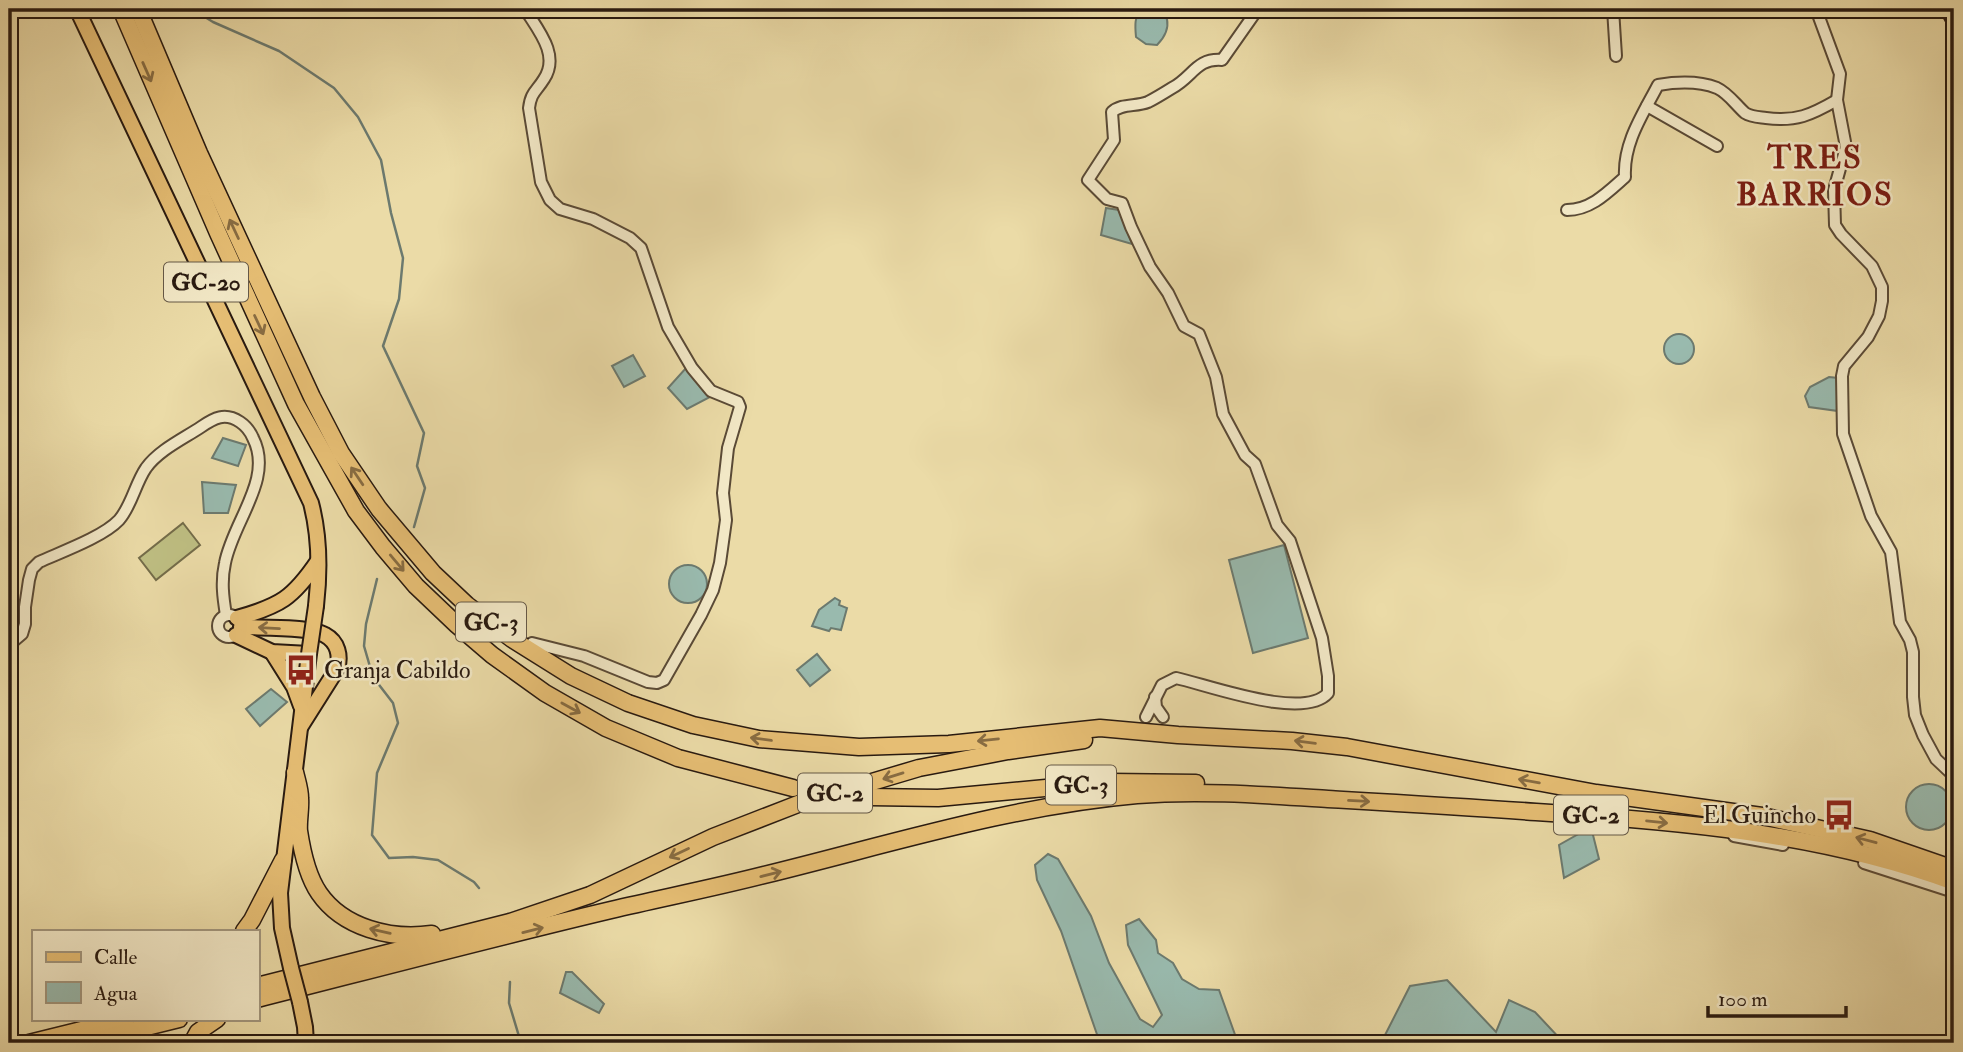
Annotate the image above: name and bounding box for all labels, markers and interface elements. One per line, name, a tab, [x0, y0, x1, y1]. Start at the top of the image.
one-way arrow	[141, 61, 154, 82]
district label: TRES BARRIOS	[1736, 138, 1894, 215]
one-way arrow	[227, 219, 241, 240]
road number: GC-20	[164, 262, 248, 302]
one-way arrow	[253, 313, 266, 335]
one-way arrow	[350, 467, 364, 487]
one-way arrow	[389, 554, 405, 572]
road number: GC-3	[456, 602, 526, 642]
one-way arrow	[258, 621, 281, 634]
bus stop icon: Granja Cabildo	[284, 653, 318, 687]
place label: Granja Cabildo	[324, 655, 471, 686]
one-way arrow	[560, 702, 581, 715]
one-way arrow	[750, 732, 773, 745]
one-way arrow	[977, 733, 1000, 746]
one-way arrow	[1294, 736, 1316, 749]
road number: GC-3	[1046, 765, 1116, 804]
one-way arrow	[882, 770, 904, 783]
road number: GC-2	[798, 774, 872, 813]
one-way arrow	[1518, 774, 1541, 787]
one-way arrow	[1347, 794, 1370, 807]
road number: GC-2	[1554, 796, 1628, 834]
bus stop icon: El Guincho	[1822, 798, 1856, 832]
place label: El Guincho	[1702, 800, 1816, 831]
one-way arrow	[1645, 816, 1668, 829]
one-way arrow	[1855, 833, 1878, 846]
one-way arrow	[669, 847, 690, 860]
one-way arrow	[759, 867, 782, 880]
one-way arrow	[521, 923, 544, 936]
one-way arrow	[369, 924, 392, 937]
legend	[32, 930, 259, 1020]
text: Calle	[94, 944, 138, 971]
scale bar	[1708, 975, 1846, 1019]
text: Agua	[93, 980, 138, 1007]
text: 100 m	[1718, 986, 1768, 1013]

